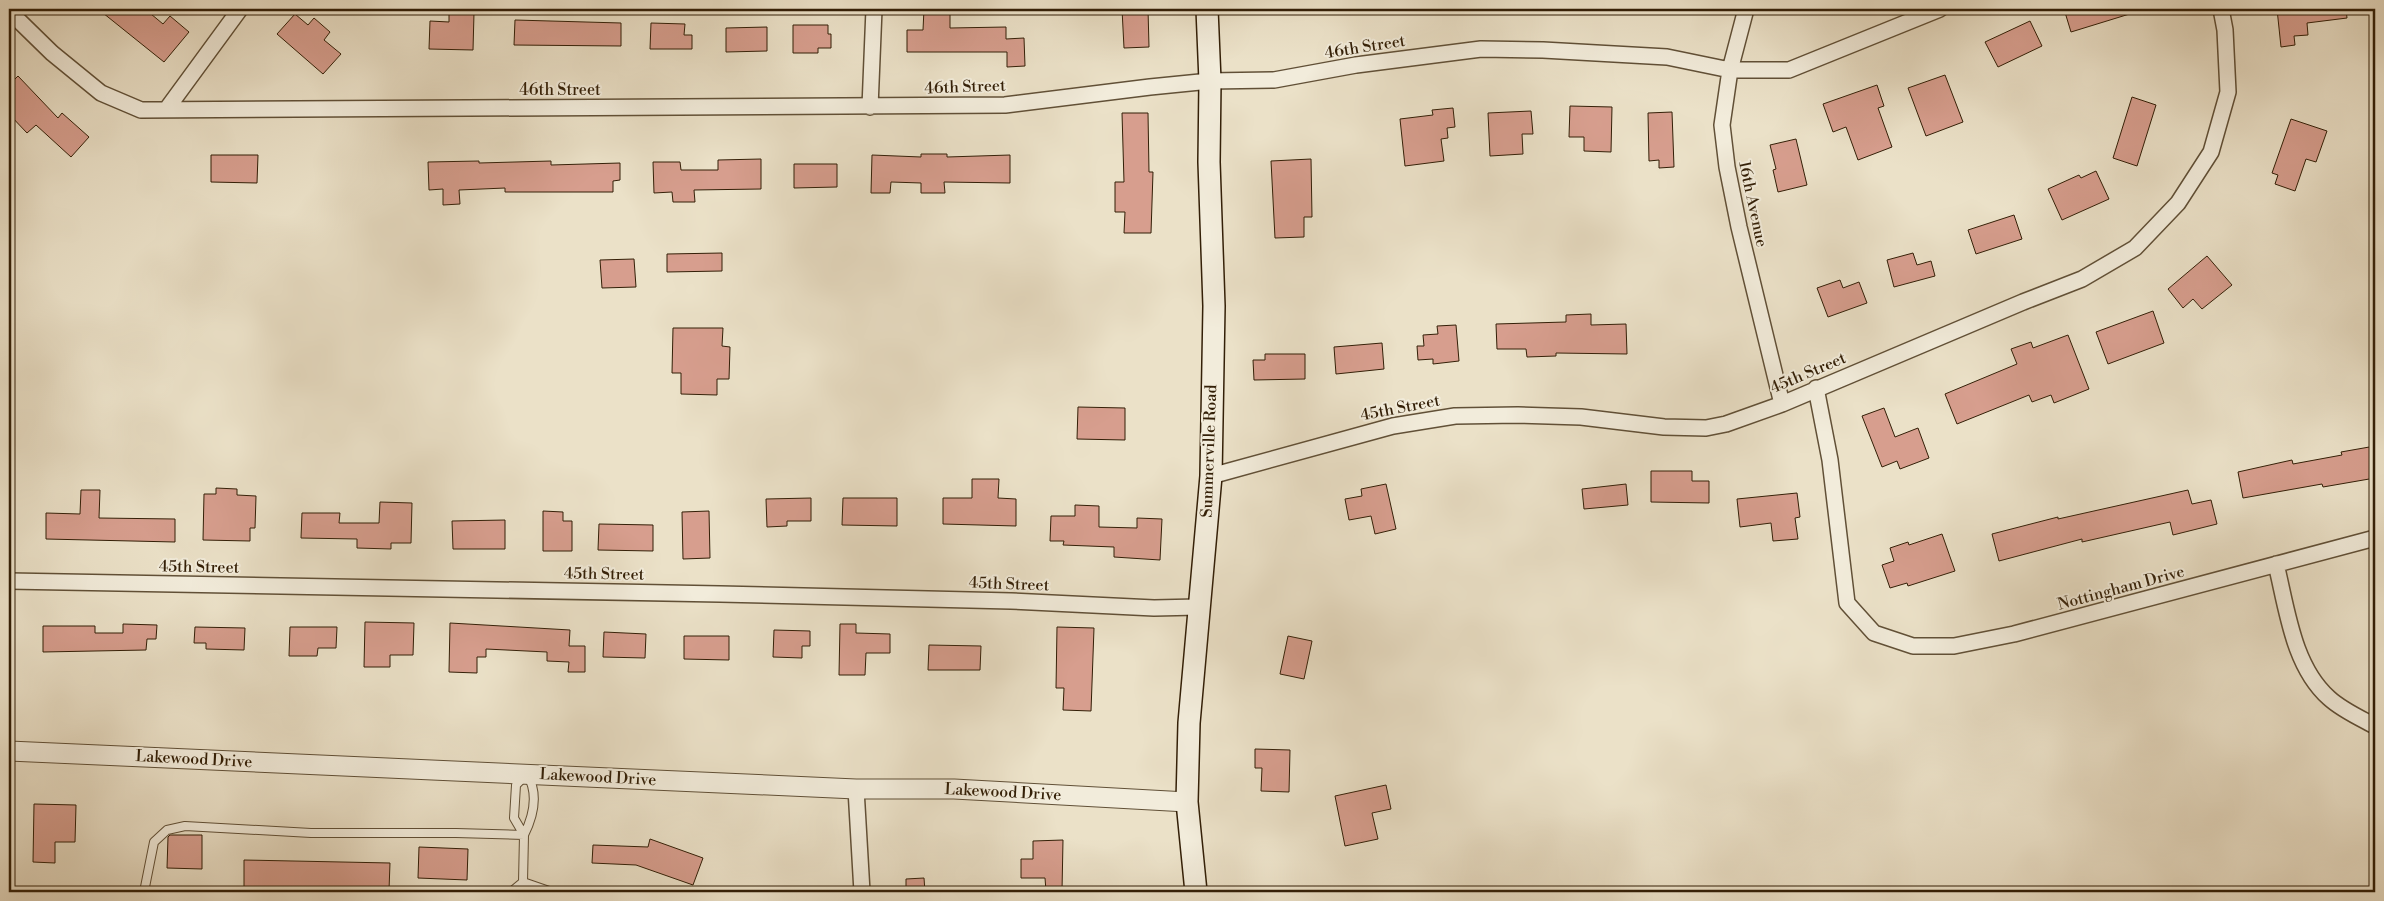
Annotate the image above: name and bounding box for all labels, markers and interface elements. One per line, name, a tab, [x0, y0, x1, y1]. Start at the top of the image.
street label: 46th Street	[1323, 31, 1407, 63]
street label: 46th Street	[924, 76, 1006, 98]
street label: 46th Street	[519, 80, 601, 100]
street label: 16th Avenue	[1734, 159, 1772, 249]
street label: 45th Street	[1767, 348, 1849, 398]
street label: Summerville Road	[1197, 384, 1221, 518]
street label: 45th Street	[1359, 390, 1442, 425]
street label: 45th Street	[159, 556, 240, 578]
street label: Nottingham Drive	[2055, 561, 2187, 615]
street label: 45th Street	[564, 563, 645, 585]
street label: 45th Street	[968, 573, 1050, 595]
street label: Lakewood Drive	[135, 746, 253, 772]
street label: Lakewood Drive	[539, 764, 657, 790]
street label: Lakewood Drive	[944, 779, 1062, 805]

